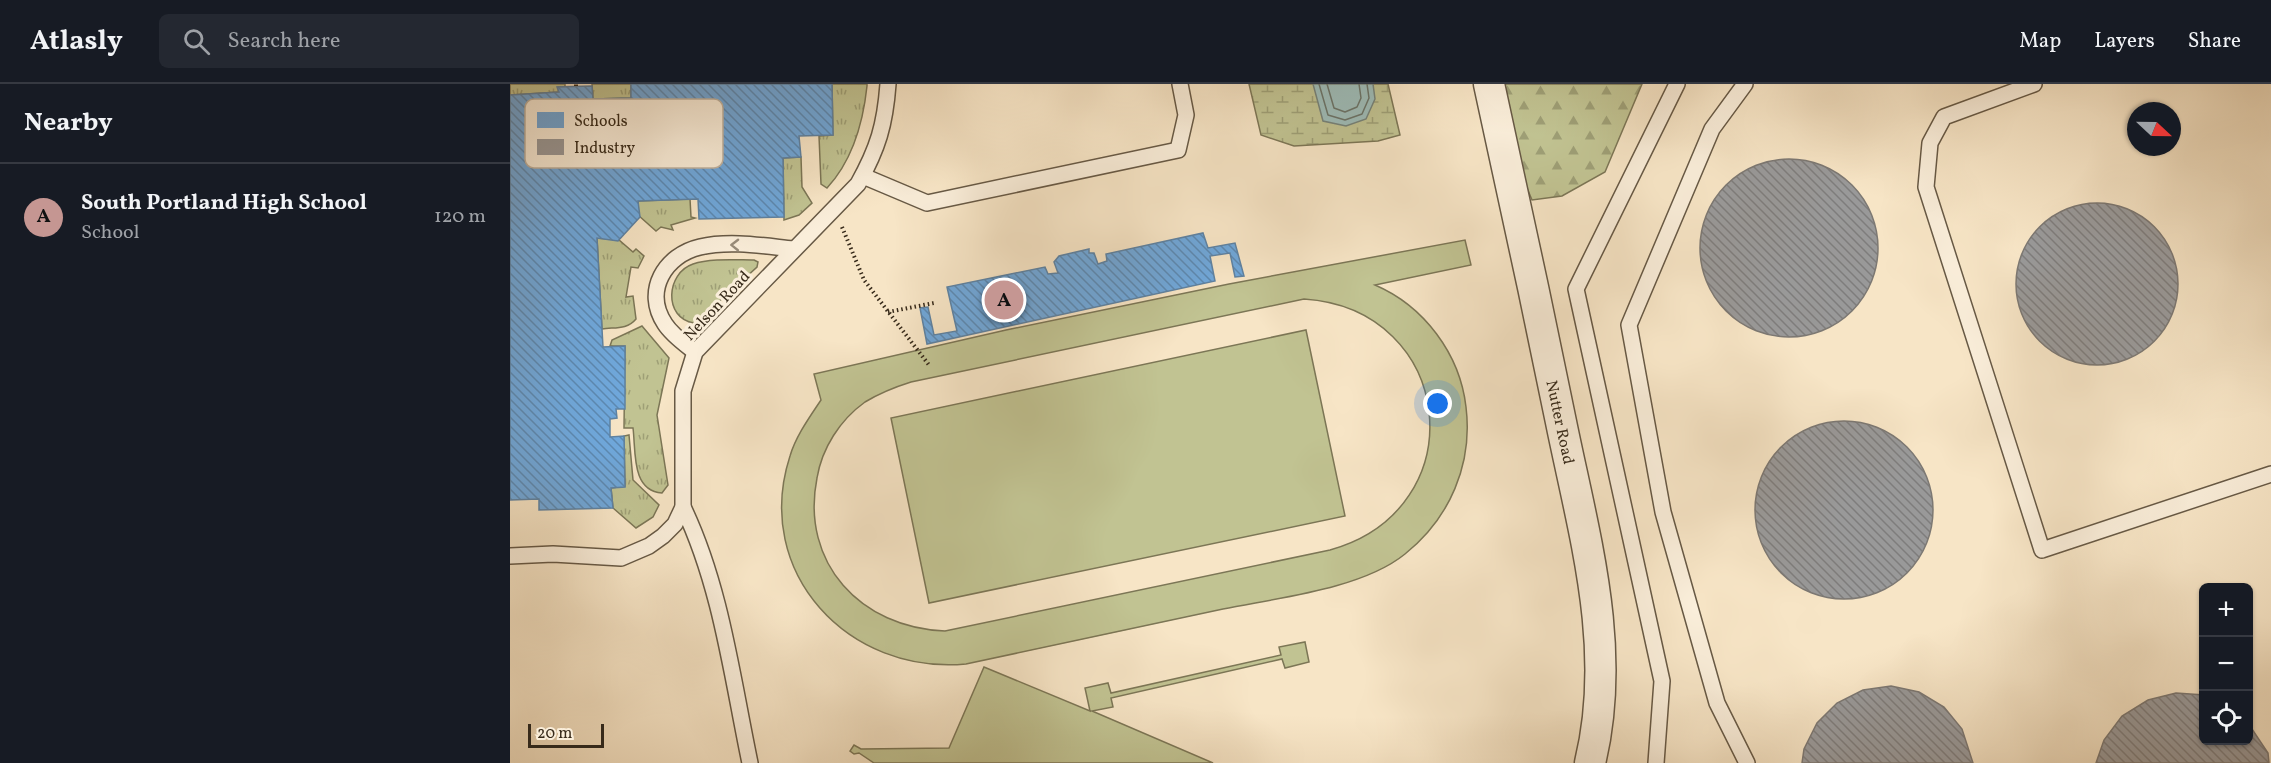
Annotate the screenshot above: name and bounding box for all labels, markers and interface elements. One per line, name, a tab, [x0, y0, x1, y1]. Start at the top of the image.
search box	[159, 14, 579, 68]
text: Atlasly	[30, 22, 123, 61]
icon: search	[180, 25, 213, 58]
text: Search here	[228, 26, 340, 57]
text: Map	[2019, 27, 2061, 56]
text: Layers	[2094, 27, 2155, 56]
text: Share	[2188, 27, 2241, 56]
legend	[525, 99, 723, 168]
north arrow	[2127, 102, 2181, 156]
text: Nearby	[24, 105, 113, 141]
text: Schools	[574, 111, 628, 133]
text: Industry	[574, 138, 635, 160]
text: South Portland High School	[81, 188, 367, 219]
text: A	[36, 203, 51, 231]
text: 120 m	[434, 203, 486, 231]
text: School	[81, 219, 139, 247]
one-way arrow	[731, 238, 740, 251]
street label: Nelson Road	[679, 267, 756, 346]
pin: A	[984, 278, 1024, 322]
street label: Nutter Road	[1539, 378, 1579, 466]
your location	[1423, 389, 1452, 418]
map controls	[2199, 583, 2253, 745]
button: +	[2199, 583, 2253, 637]
button: −	[2199, 637, 2253, 691]
button: locate	[2199, 691, 2253, 745]
scale bar	[528, 721, 604, 748]
text: 20 m	[537, 723, 572, 745]

